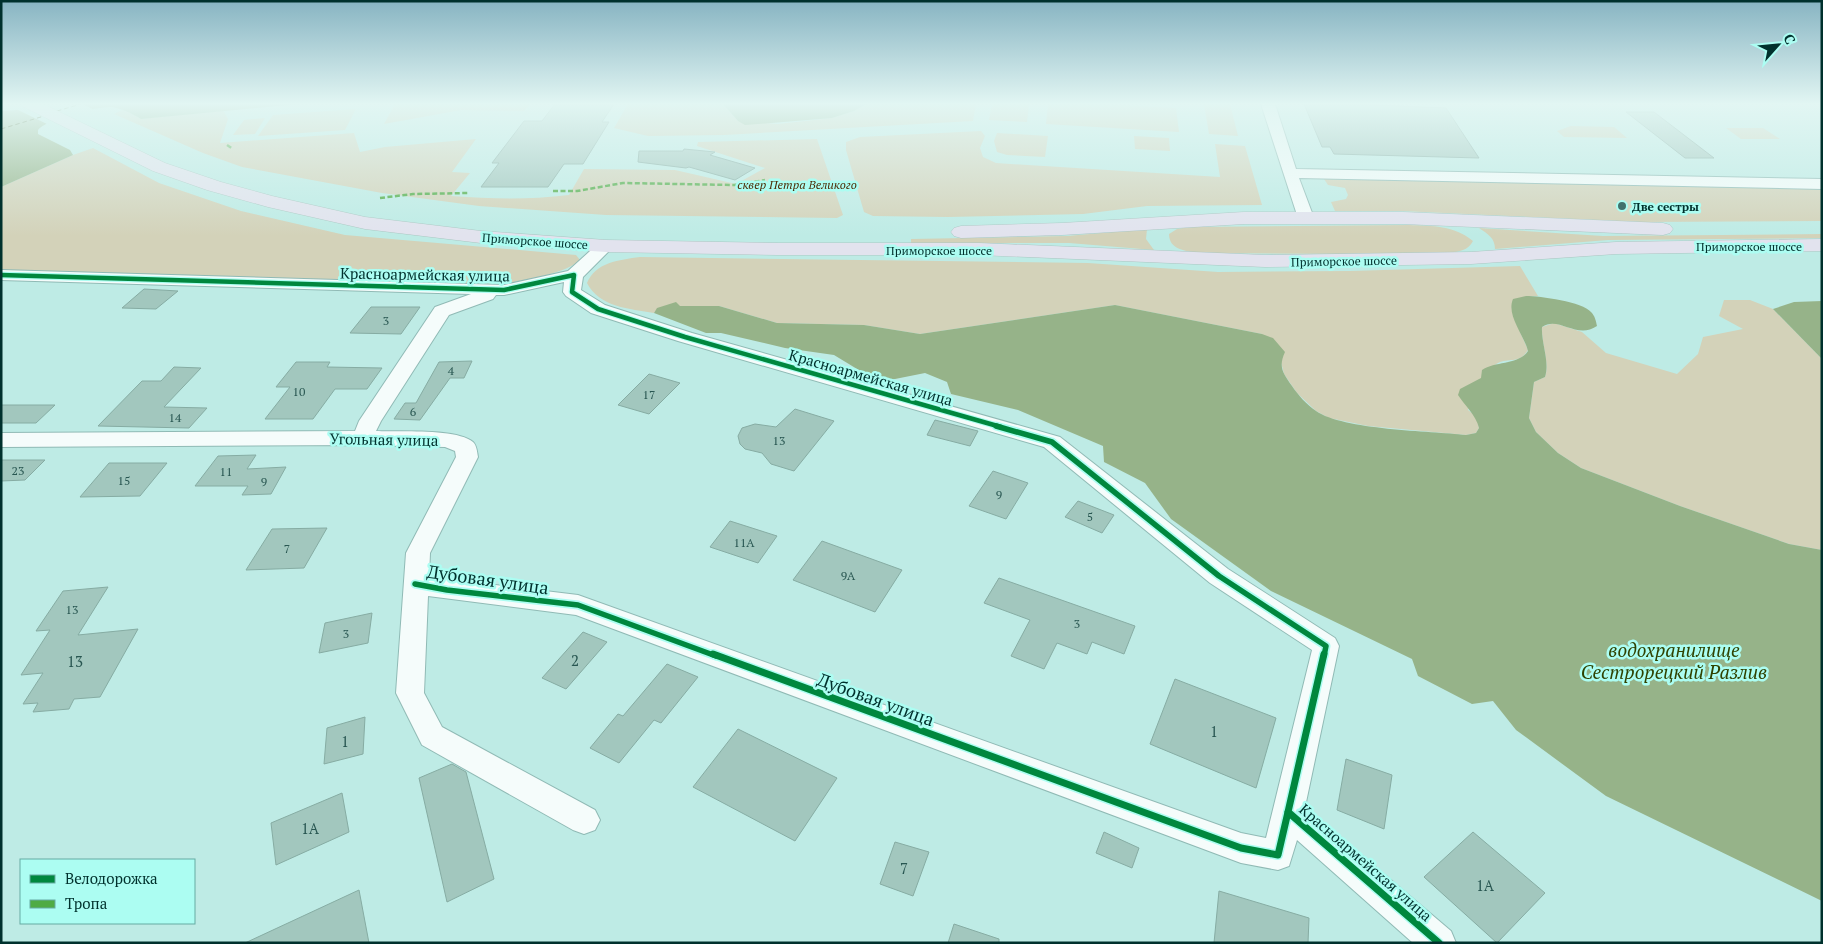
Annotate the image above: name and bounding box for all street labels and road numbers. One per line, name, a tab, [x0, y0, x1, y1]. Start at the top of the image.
street label: Приморское шоссе	[482, 230, 588, 252]
street label: Приморское шоссе	[1696, 239, 1802, 254]
street label: Приморское шоссе	[886, 243, 992, 258]
street label: Приморское шоссе	[1291, 253, 1397, 269]
street label: Красноармейская улица	[340, 263, 510, 285]
street label: Красноармейская улица	[787, 344, 956, 410]
street label: Угольная улица	[329, 428, 439, 450]
street label: Дубовая улица	[426, 559, 550, 599]
street label: Дубовая улица	[814, 667, 938, 731]
street label: Красноармейская улица	[1295, 799, 1437, 925]

